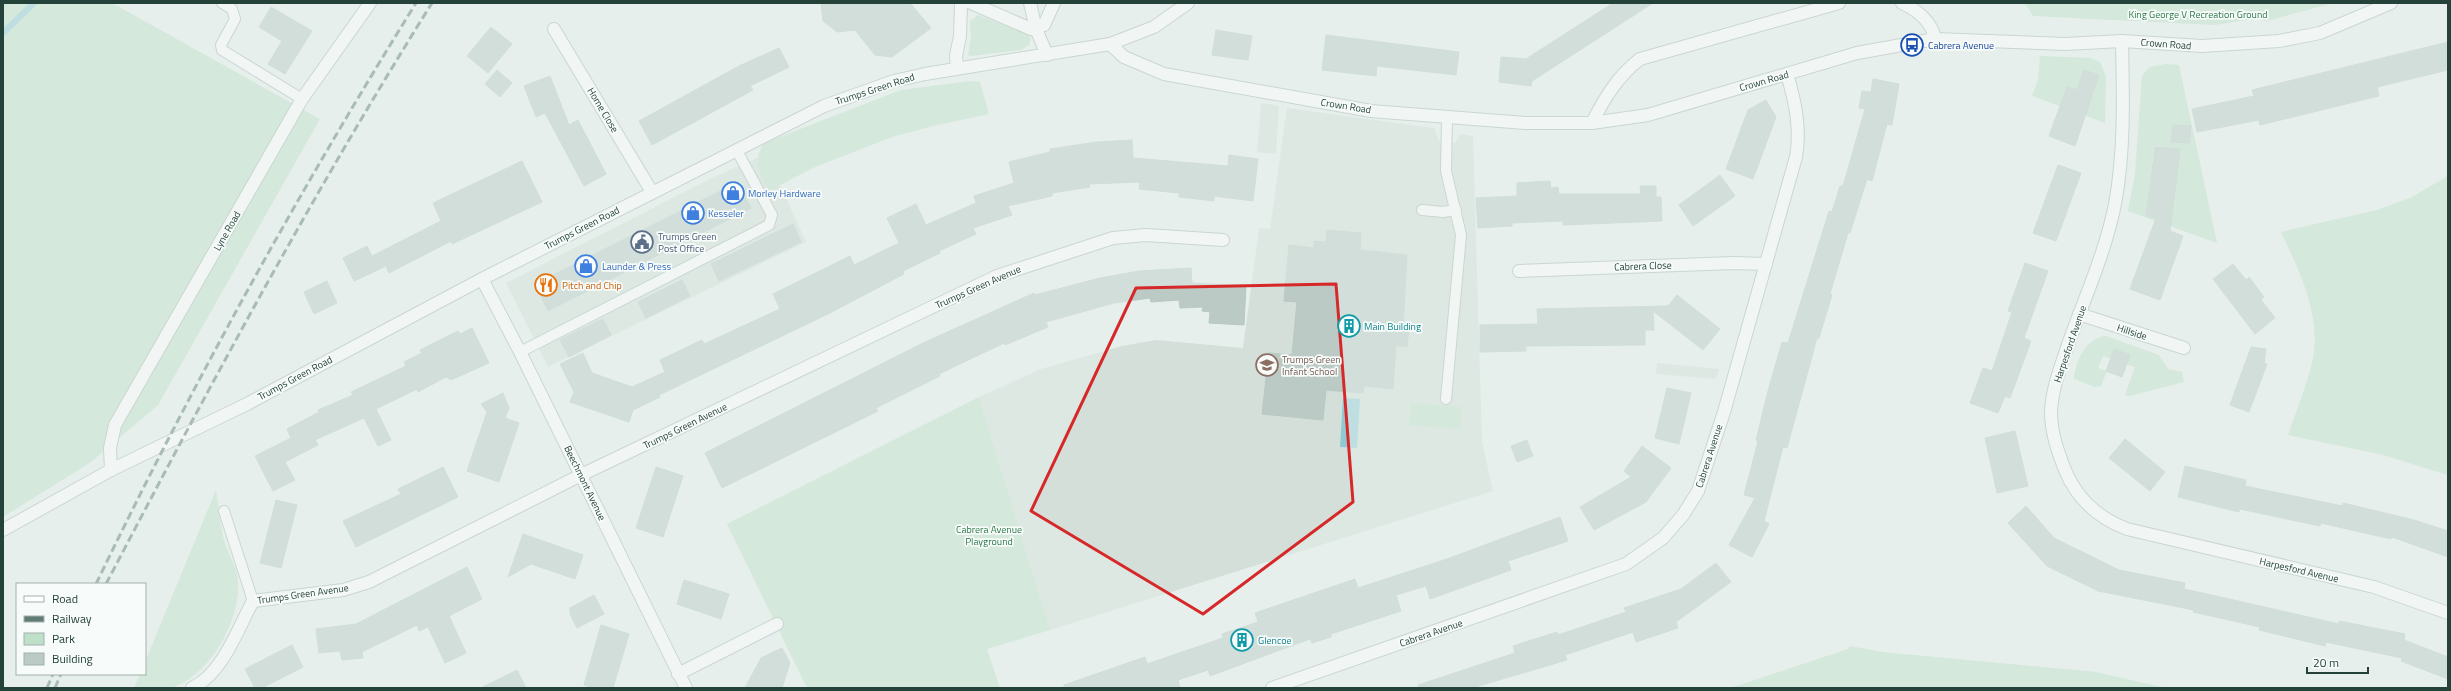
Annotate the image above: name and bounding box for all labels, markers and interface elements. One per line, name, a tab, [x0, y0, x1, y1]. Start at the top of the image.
park label: King George V Recreation Ground	[2128, 7, 2268, 22]
bus stop icon: Cabrera Avenue	[1899, 32, 1925, 58]
street label: Crown Road	[2140, 35, 2192, 53]
place label: Cabrera Avenue	[1928, 38, 1994, 53]
street label: Crown Road	[1737, 67, 1791, 95]
street label: Trumps Green Road	[833, 69, 917, 109]
street label: Home Close	[584, 85, 622, 135]
street label: Crown Road	[1320, 95, 1372, 117]
shop icon: Morley Hardware	[720, 180, 746, 206]
place label: Morley Hardware	[748, 186, 821, 201]
shop icon: Kesseler	[680, 200, 706, 226]
street label: Trumps Green Road	[542, 203, 622, 253]
place label: Kesseler	[708, 206, 744, 221]
street label: Lyne Road	[210, 208, 244, 254]
public building icon: Trumps Green Post Office	[629, 229, 655, 255]
place label: Trumps Green Post Office	[658, 229, 717, 256]
shop icon: Launder & Press	[573, 253, 599, 279]
street label: Cabrera Close	[1614, 258, 1672, 274]
place label: Launder & Press	[602, 259, 672, 274]
street label: Trumps Green Avenue	[933, 261, 1023, 313]
restaurant icon: Pitch and Chip	[533, 272, 559, 298]
place label: Pitch and Chip	[562, 278, 622, 293]
street label: Harpesford Avenue	[2050, 303, 2090, 385]
building icon: Main Building	[1336, 313, 1362, 339]
place label: Main Building	[1364, 319, 1421, 334]
street label: Hillside	[2115, 320, 2149, 344]
street label: Trumps Green Road	[255, 352, 335, 404]
school or university icon: Trumps Green Infant School	[1254, 352, 1280, 378]
place label: Trumps Green Infant School	[1282, 352, 1341, 379]
street label: Trumps Green Avenue	[640, 399, 730, 453]
street label: Cabrera Avenue	[1692, 422, 1726, 490]
street label: Beechmont Avenue	[560, 443, 610, 523]
park label: Cabrera Avenue Playground	[956, 522, 1022, 549]
street label: Harpesford Avenue	[2258, 554, 2340, 586]
street label: Trumps Green Avenue	[256, 580, 350, 608]
legend	[16, 583, 146, 675]
text: Road	[52, 589, 78, 608]
text: Railway	[52, 609, 92, 628]
street label: Cabrera Avenue	[1397, 615, 1465, 651]
building icon: Glencoe	[1229, 627, 1255, 653]
text: Park	[52, 629, 75, 648]
place label: Glencoe	[1258, 633, 1292, 648]
text: Building	[52, 649, 93, 668]
scale bar	[2307, 649, 2368, 675]
text: 20 m	[2313, 653, 2339, 672]

